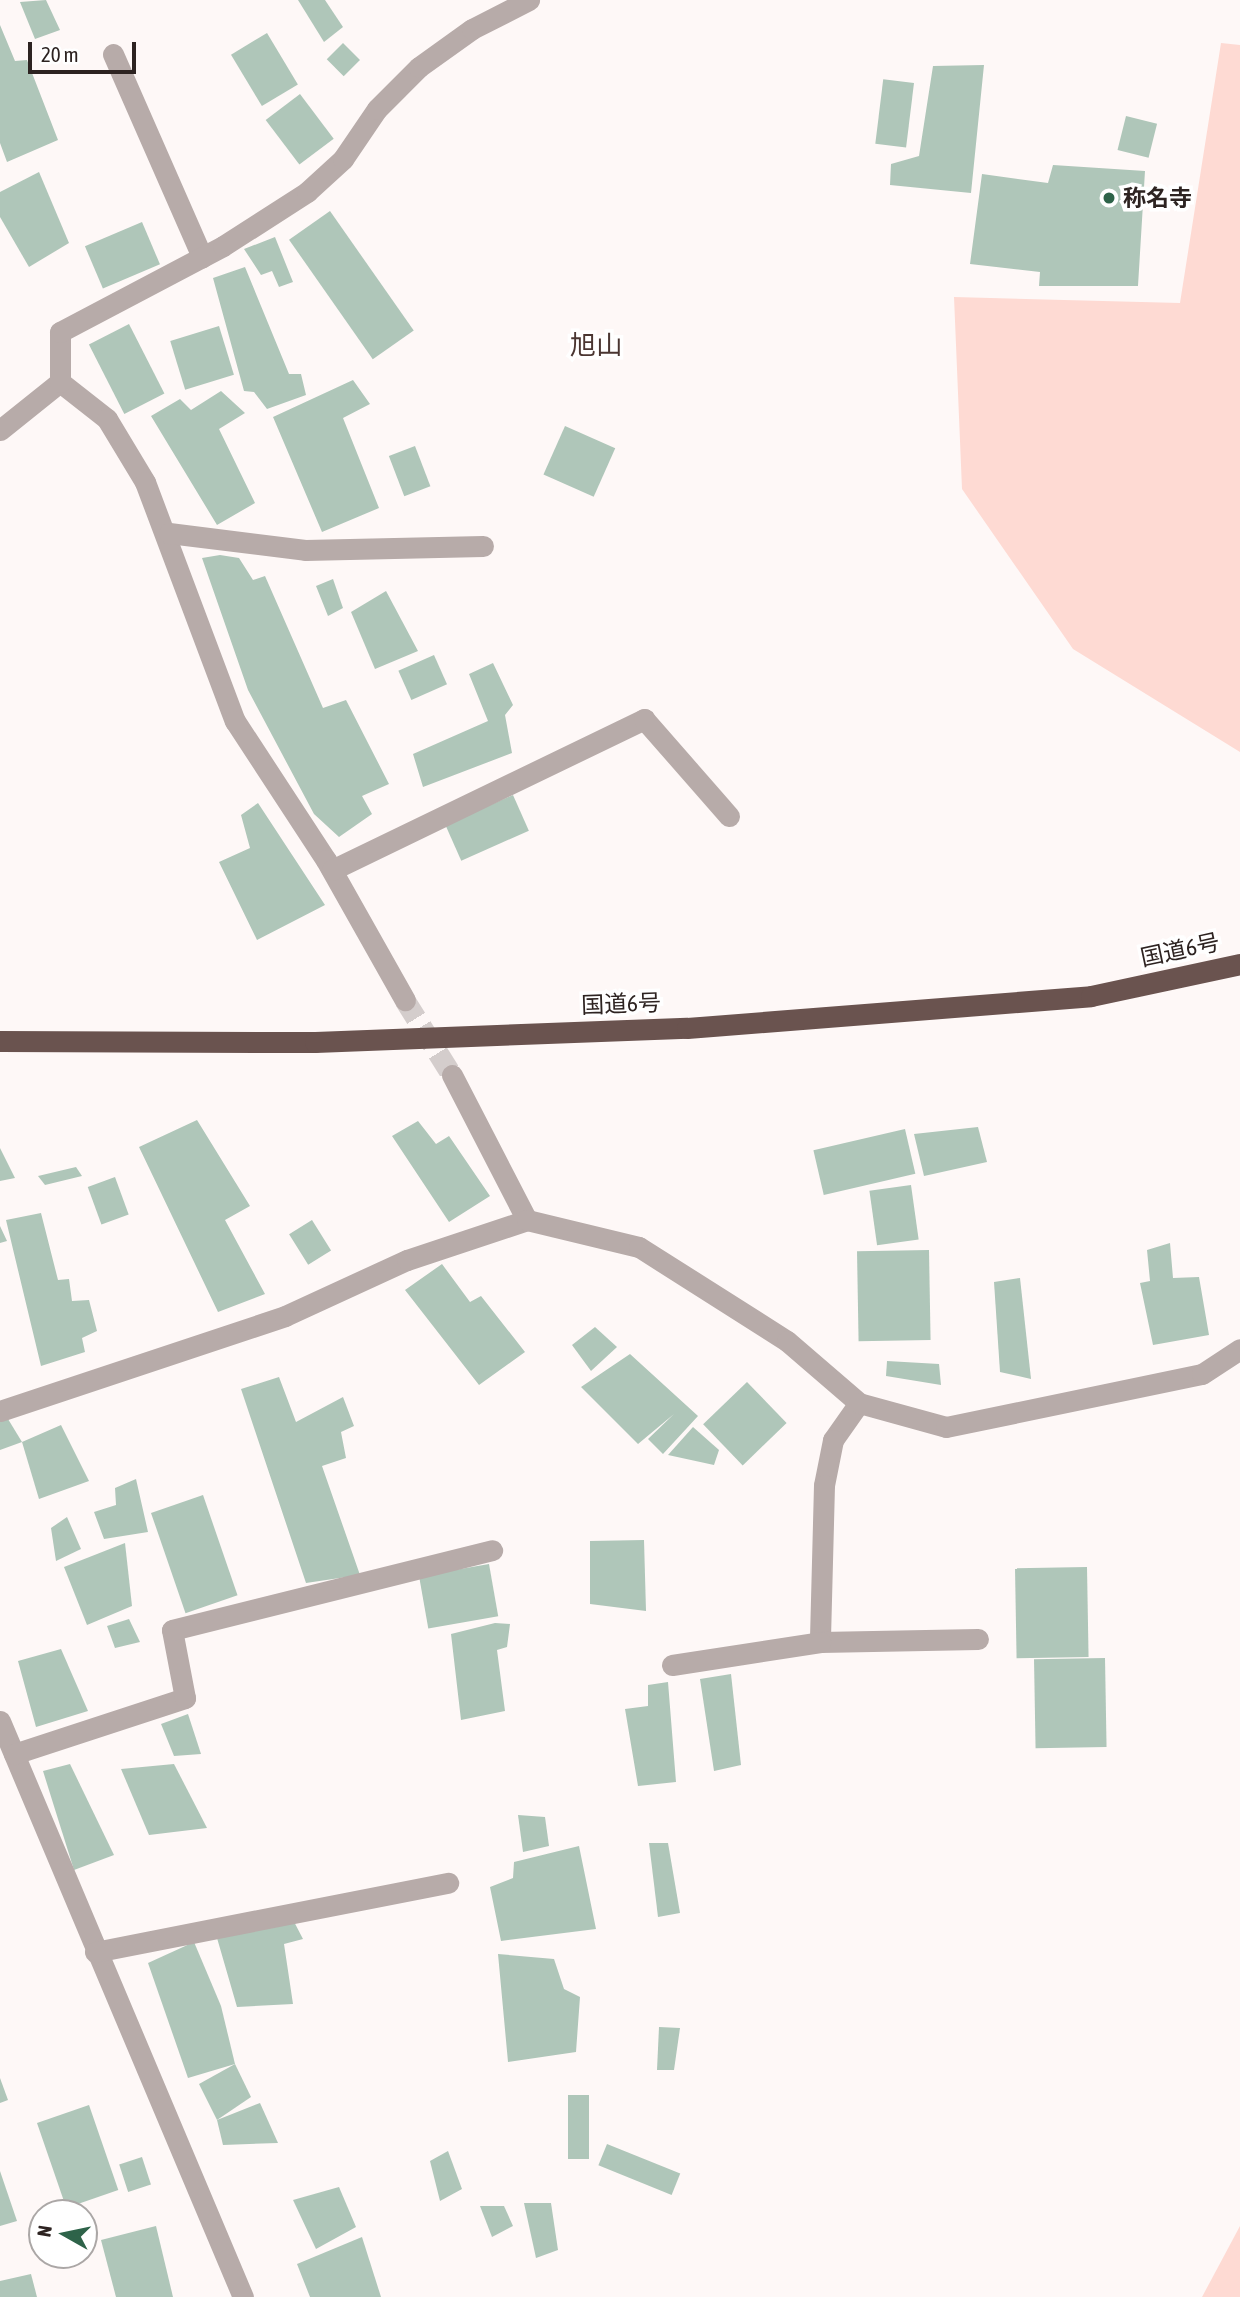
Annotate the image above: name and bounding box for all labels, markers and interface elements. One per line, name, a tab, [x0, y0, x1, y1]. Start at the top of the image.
scale bar	[32, 28, 140, 72]
text: 20 m	[41, 42, 79, 66]
place label: 称名寺	[1123, 184, 1192, 212]
marker: 称名寺	[1101, 190, 1117, 206]
district label: 旭山	[570, 330, 622, 362]
street label: 国道6号	[1138, 928, 1222, 972]
street label: 国道6号	[581, 989, 661, 1019]
north arrow	[28, 2199, 98, 2269]
text: N	[32, 2224, 56, 2238]

